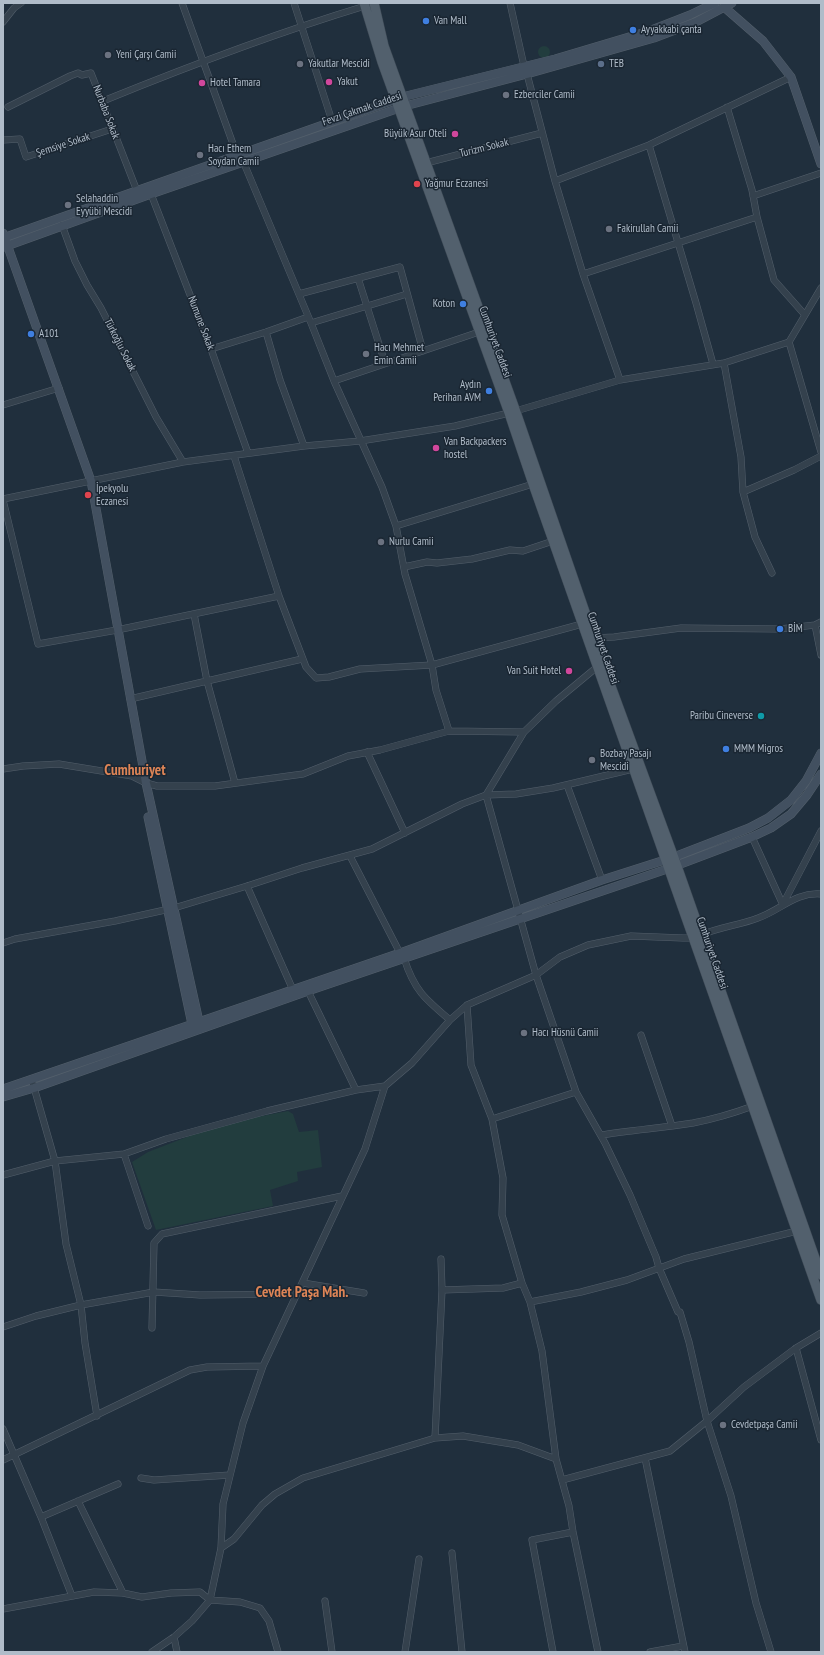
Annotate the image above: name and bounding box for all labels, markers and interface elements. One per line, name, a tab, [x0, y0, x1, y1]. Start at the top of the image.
place label: Van Mall	[434, 14, 467, 28]
marker: Van Mall	[421, 16, 431, 26]
place label: Ayyakkabi çanta	[641, 23, 702, 37]
marker: Ayyakkabi çanta	[628, 25, 638, 35]
place label: Yeni Çarşı Camii	[116, 48, 176, 62]
marker: Yeni Çarşı Camii	[103, 50, 113, 60]
place label: Yakutlar Mescidi	[308, 57, 370, 71]
place label: TEB	[609, 57, 624, 71]
marker: Yakutlar Mescidi	[295, 59, 305, 69]
marker: TEB	[596, 59, 606, 69]
place label: Yakut	[337, 75, 358, 89]
place label: Hotel Tamara	[210, 76, 260, 90]
marker: Yakut	[324, 77, 334, 87]
marker: Hotel Tamara	[197, 78, 207, 88]
street label: Nurbaba Sokak	[90, 83, 122, 141]
place label: Ezberciler Camii	[514, 88, 575, 102]
street label: Fevzi Çakmak Caddesi	[321, 89, 403, 129]
marker: Ezberciler Camii	[501, 90, 511, 100]
place label: Büyük Asur Oteli	[384, 127, 447, 141]
marker: Büyük Asur Oteli	[450, 129, 460, 139]
street label: Şemsiye Sokak	[34, 130, 92, 160]
street label: Turizm Sokak	[458, 136, 510, 160]
place label: Hacı Ethem Soydan Camii	[208, 142, 259, 168]
marker: Hacı Ethem Soydan Camii	[195, 150, 205, 160]
place label: Yağmur Eczanesi	[425, 177, 488, 191]
marker: Yağmur Eczanesi	[412, 179, 422, 189]
place label: Selahaddin Eyyübi Mescidi	[76, 192, 132, 218]
marker: Selahaddin Eyyübi Mescidi	[63, 200, 73, 210]
place label: Fakirullah Camii	[617, 222, 678, 236]
marker: Fakirullah Camii	[604, 224, 614, 234]
street label: Numune Sokak	[185, 294, 217, 352]
place label: Koton	[433, 297, 455, 311]
marker: Koton	[458, 299, 468, 309]
street label: Cumhuriyet Caddesi	[476, 304, 514, 380]
street label: Türkoğlu Sokak	[101, 316, 139, 374]
place label: A101	[39, 327, 59, 341]
marker: A101	[26, 329, 36, 339]
place label: Hacı Mehmet Emin Camii	[374, 341, 424, 367]
marker: Hacı Mehmet Emin Camii	[361, 349, 371, 359]
place label: Aydın Perihan AVM	[433, 378, 481, 404]
marker: Aydın Perihan AVM	[484, 386, 494, 396]
place label: Van Backpackers hostel	[444, 435, 507, 461]
marker: Van Backpackers hostel	[431, 443, 441, 453]
place label: İpekyolu Eczanesi	[96, 482, 128, 508]
marker: İpekyolu Eczanesi	[83, 490, 93, 500]
place label: Nurlu Camii	[389, 535, 434, 549]
marker: Nurlu Camii	[376, 537, 386, 547]
street label: Cumhuriyet Caddesi	[584, 610, 622, 686]
place label: BİM	[788, 622, 803, 636]
marker: BİM	[775, 624, 785, 634]
place label: Van Suit Hotel	[507, 664, 561, 678]
marker: Van Suit Hotel	[564, 666, 574, 676]
place label: Paribu Cineverse	[690, 709, 753, 723]
marker: Paribu Cineverse	[756, 711, 766, 721]
place label: MMM Migros	[734, 742, 783, 756]
marker: MMM Migros	[721, 744, 731, 754]
place label: Bozbay Pasajı Mescidi	[600, 747, 651, 773]
marker: Bozbay Pasajı Mescidi	[587, 755, 597, 765]
district label: Cumhuriyet	[104, 762, 166, 780]
street label: Cumhuriyet Caddesi	[693, 915, 731, 991]
place label: Hacı Hüsnü Camii	[532, 1026, 598, 1040]
marker: Hacı Hüsnü Camii	[519, 1028, 529, 1038]
district label: Cevdet Paşa Mah.	[256, 1284, 348, 1302]
place label: Cevdetpaşa Camii	[731, 1418, 798, 1432]
marker: Cevdetpaşa Camii	[718, 1420, 728, 1430]

